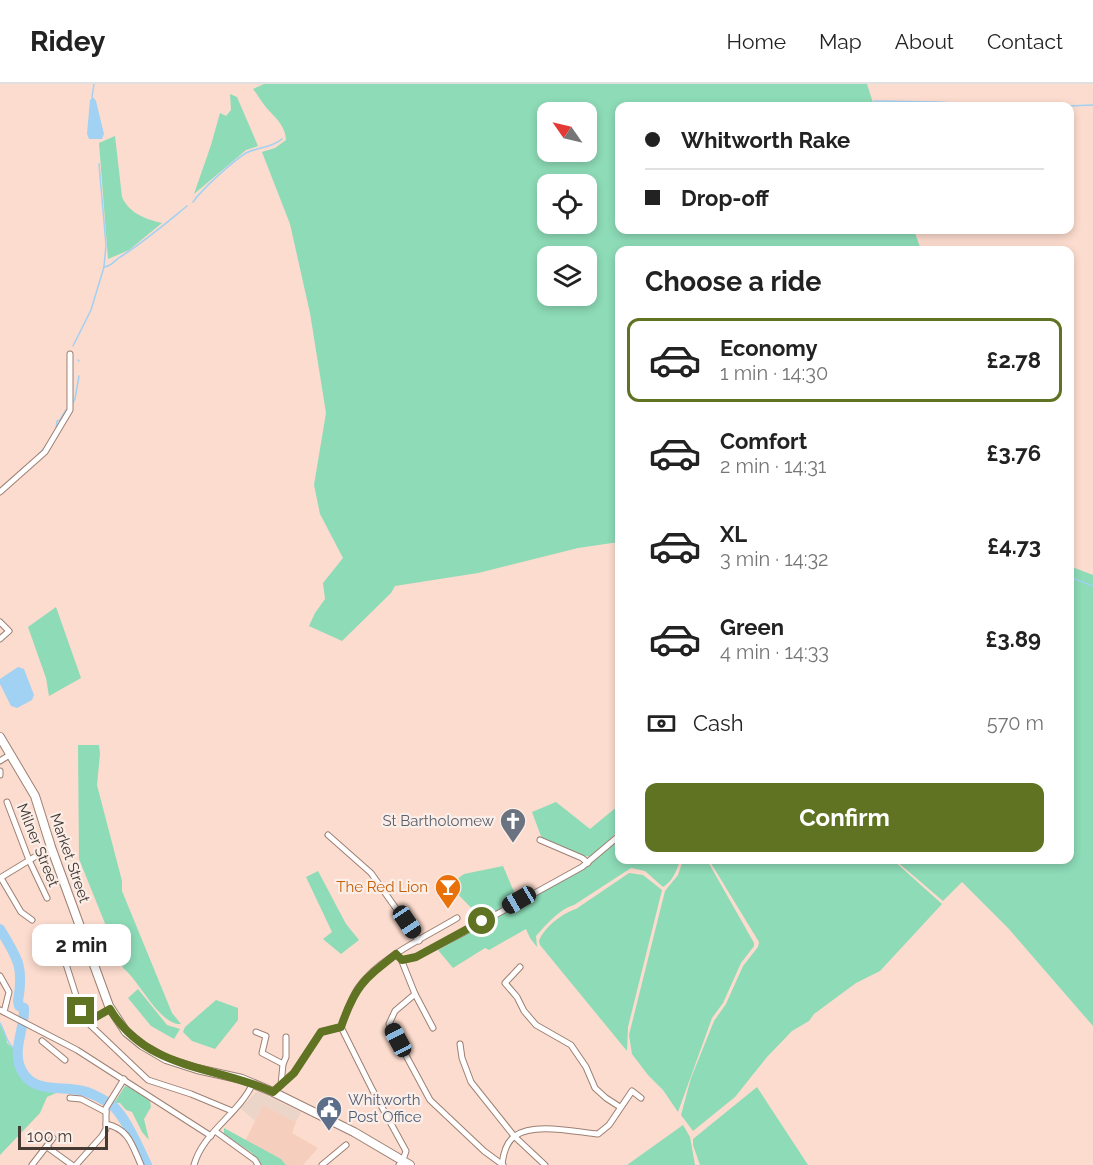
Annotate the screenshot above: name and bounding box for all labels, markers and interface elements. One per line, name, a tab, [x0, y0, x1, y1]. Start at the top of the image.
text: Ridey	[30, 25, 105, 58]
text: Home	[727, 29, 786, 54]
text: Map	[819, 29, 862, 54]
text: About	[895, 29, 954, 54]
text: Contact	[987, 29, 1063, 54]
north arrow	[537, 102, 597, 162]
map controls	[537, 102, 597, 306]
text: Whitworth Rake	[681, 127, 850, 153]
button: locate	[537, 174, 597, 234]
text: Drop-off	[681, 185, 769, 211]
button: layers	[537, 246, 597, 306]
text: Choose a ride	[645, 266, 821, 297]
icon: car	[648, 333, 702, 387]
text: Economy	[720, 335, 818, 361]
text: £2.78	[986, 347, 1041, 373]
text: 1 min · 14:30	[720, 361, 828, 385]
icon: car	[648, 426, 702, 480]
text: Comfort	[720, 428, 807, 454]
text: £3.76	[987, 440, 1041, 466]
text: 2 min · 14:31	[720, 454, 826, 478]
icon: car	[648, 519, 702, 573]
text: XL	[720, 521, 747, 547]
text: £4.73	[987, 533, 1041, 559]
text: 3 min · 14:32	[720, 547, 829, 571]
icon: car	[648, 612, 702, 666]
text: Green	[720, 614, 784, 640]
text: £3.89	[986, 626, 1041, 652]
text: 4 min · 14:33	[720, 640, 829, 664]
icon: cash	[645, 707, 678, 740]
text: Cash	[693, 710, 744, 736]
text: 570 m	[987, 711, 1044, 735]
button: Confirm	[645, 783, 1044, 852]
street label: Milner Street	[13, 801, 63, 889]
church icon: St Bartholomew	[498, 806, 528, 844]
street label: Market Street	[46, 811, 94, 905]
place label: St Bartholomew	[382, 812, 494, 830]
bar icon: The Red Lion	[433, 872, 463, 910]
place label: The Red Lion	[336, 878, 428, 896]
car	[499, 883, 539, 917]
car	[389, 902, 425, 942]
route start	[468, 907, 495, 934]
callout: 2 min	[32, 924, 130, 966]
text: 2 min	[56, 933, 107, 957]
route end	[67, 997, 94, 1024]
car	[382, 1020, 414, 1060]
place label: Whitworth Post Office	[348, 1091, 422, 1126]
public building icon: Whitworth Post Office	[314, 1094, 344, 1132]
scale bar	[18, 1123, 108, 1150]
text: 100 m	[27, 1127, 72, 1146]

